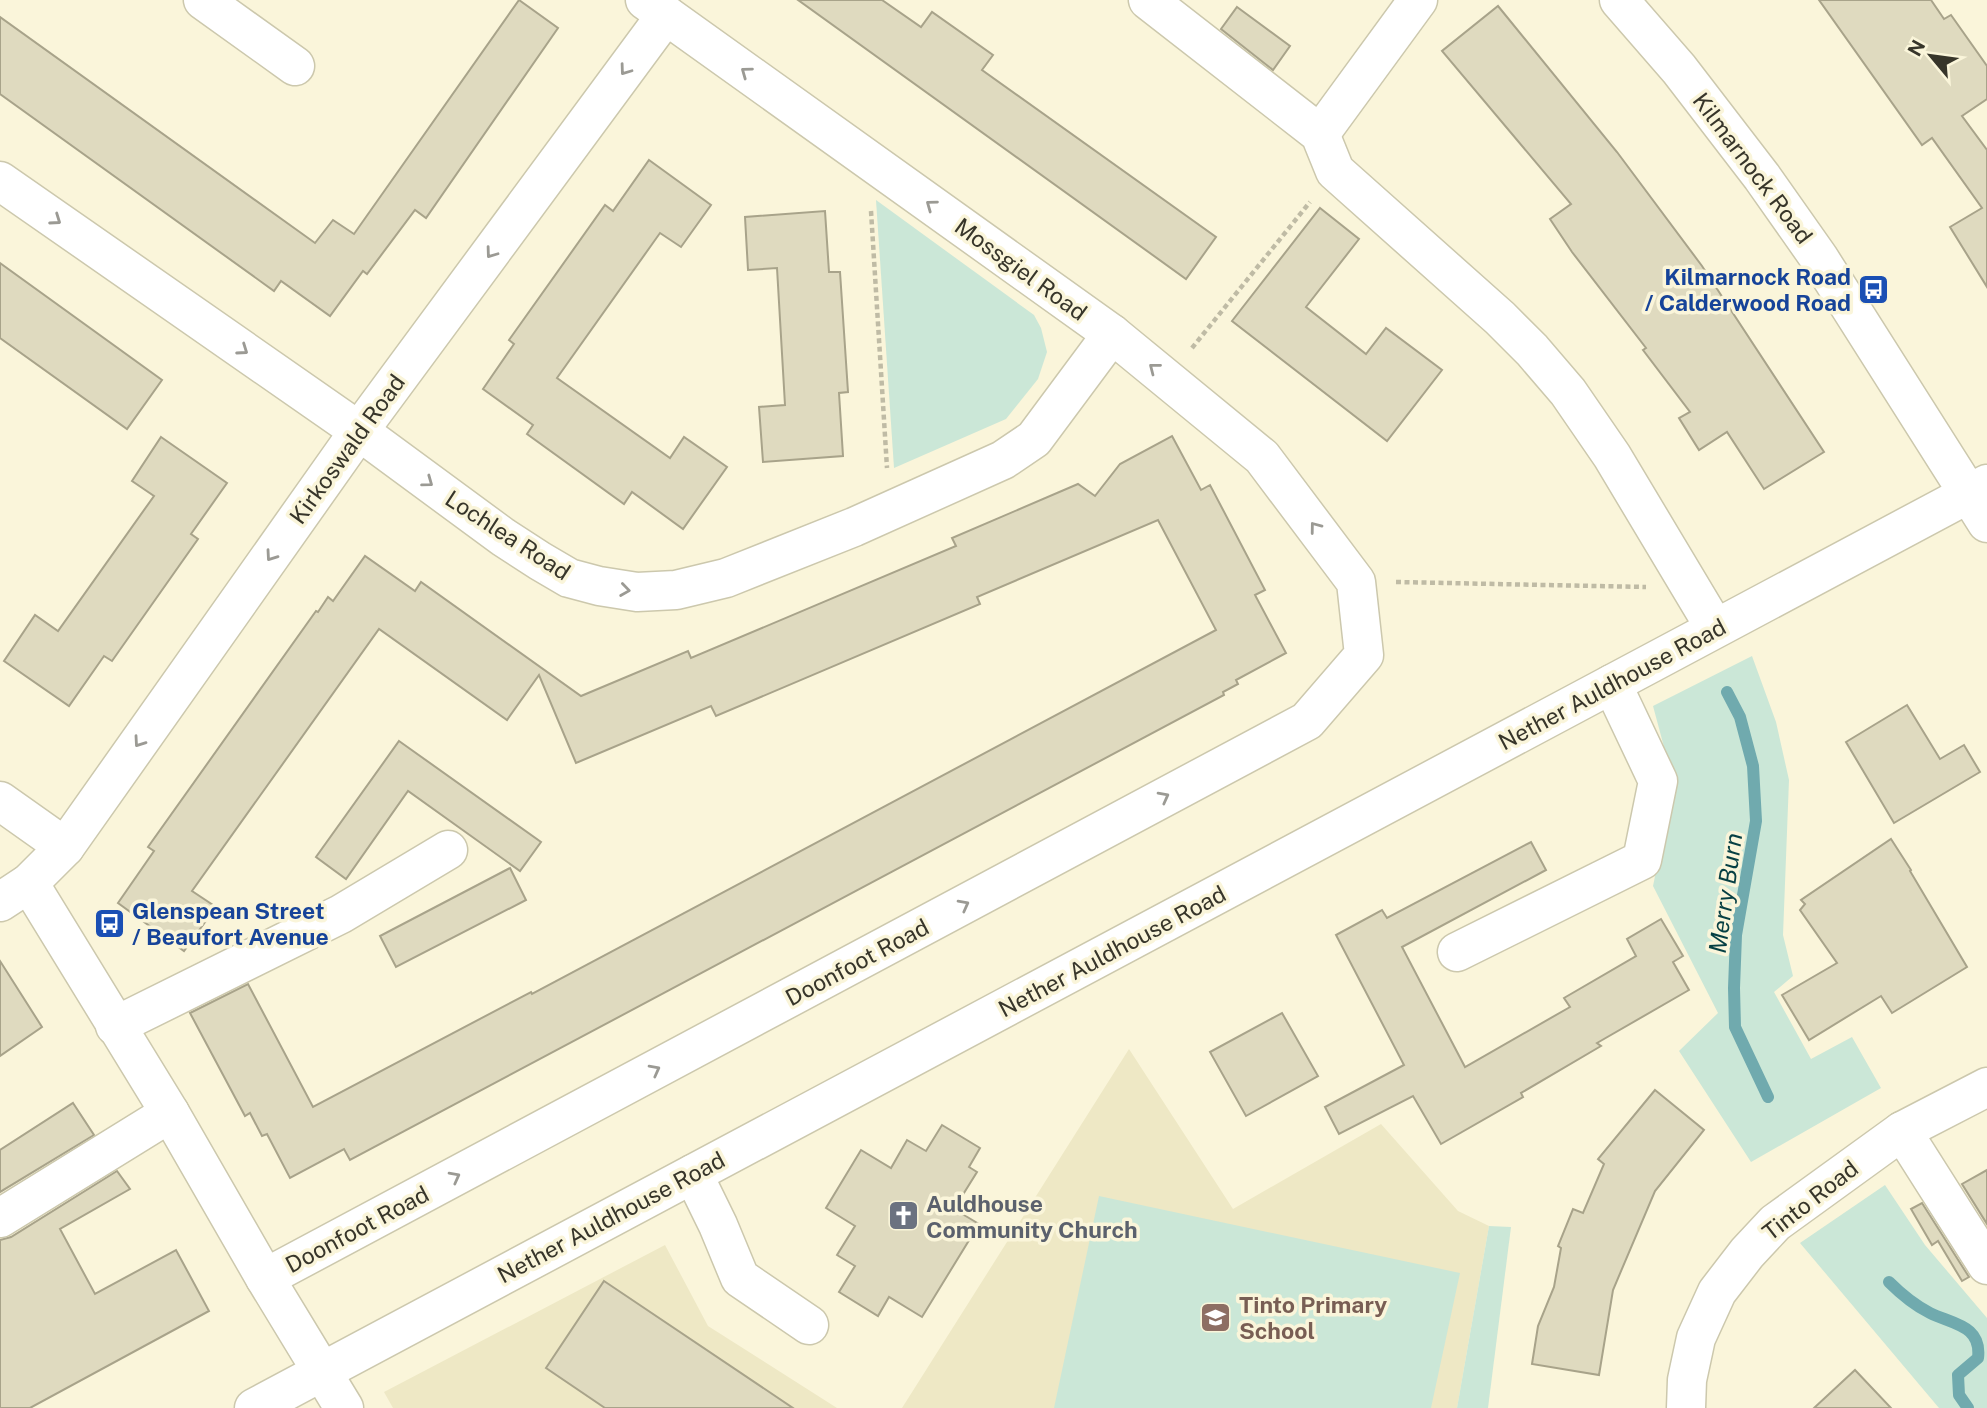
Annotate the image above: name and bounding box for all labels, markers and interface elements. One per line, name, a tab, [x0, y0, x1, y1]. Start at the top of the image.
north arrow	[1896, 21, 1966, 91]
text: N	[1903, 36, 1929, 60]
one-way arrow	[621, 62, 634, 74]
one-way arrow	[741, 68, 754, 80]
street label: Kilmarnock Road	[1688, 87, 1818, 249]
one-way arrow	[926, 201, 939, 213]
one-way arrow	[48, 212, 61, 224]
street label: Mossgiel Road	[950, 212, 1092, 326]
one-way arrow	[486, 245, 499, 258]
place label: Kilmarnock Road / Calderwood Road	[1645, 263, 1851, 316]
bus stop icon: Kilmarnock Road / Calderwood Road	[1857, 272, 1891, 306]
one-way arrow	[235, 342, 248, 354]
one-way arrow	[1150, 364, 1163, 376]
street label: Kirkoswald Road	[284, 369, 410, 529]
one-way arrow	[420, 474, 433, 486]
street label: Lochlea Road	[440, 485, 576, 585]
one-way arrow	[1311, 522, 1323, 535]
one-way arrow	[267, 548, 279, 561]
one-way arrow	[619, 582, 630, 597]
street label: Nether Auldhouse Road	[1494, 613, 1730, 755]
one-way arrow	[135, 734, 147, 747]
one-way arrow	[1157, 792, 1170, 806]
water label: Merry Burn	[1703, 831, 1747, 955]
street label: Nether Auldhouse Road	[994, 880, 1230, 1022]
place label: Glenspean Street / Beaufort Avenue	[132, 897, 329, 950]
one-way arrow	[957, 899, 969, 913]
bus stop icon: Glenspean Street / Beaufort Avenue	[92, 906, 126, 940]
street label: Doonfoot Road	[781, 913, 933, 1011]
one-way arrow	[648, 1064, 660, 1078]
street label: Nether Auldhouse Road	[493, 1146, 729, 1288]
street label: Tinto Road	[1757, 1154, 1863, 1246]
one-way arrow	[447, 1172, 460, 1185]
street label: Doonfoot Road	[281, 1180, 433, 1278]
place label: Auldhouse Community Church	[926, 1190, 1138, 1243]
church icon: Auldhouse Community Church	[886, 1199, 920, 1233]
place label: Tinto Primary School	[1239, 1291, 1387, 1344]
school or university icon: Tinto Primary School	[1199, 1300, 1233, 1334]

